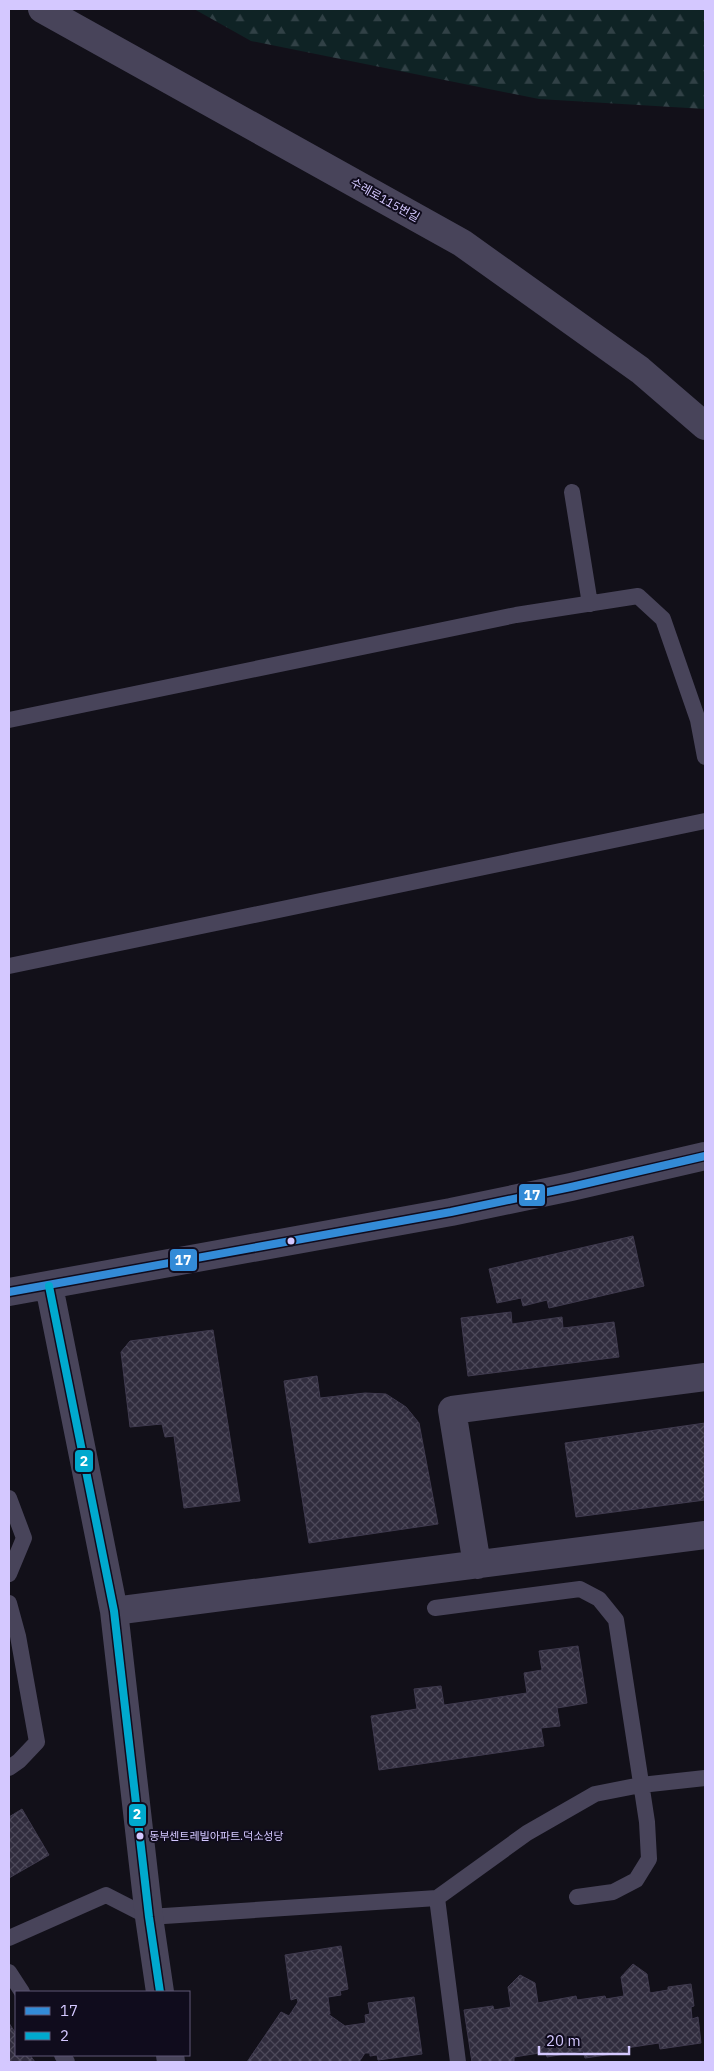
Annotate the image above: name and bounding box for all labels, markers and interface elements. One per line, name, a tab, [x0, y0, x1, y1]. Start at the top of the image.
street label: 수레로115번길	[348, 174, 422, 225]
line badge: 17	[518, 1183, 546, 1207]
text: 17	[524, 1186, 540, 1204]
unlabelled marker	[286, 1236, 296, 1246]
line badge: 17	[169, 1248, 198, 1272]
text: 17	[175, 1251, 191, 1269]
line badge: 2	[74, 1449, 94, 1473]
text: 2	[80, 1452, 88, 1470]
line badge: 2	[128, 1803, 147, 1827]
text: 2	[133, 1805, 141, 1823]
place label: 동부센트레빌아파트.덕소성당	[149, 1829, 284, 1843]
marker: 동부센트레빌아파트.덕소성당	[135, 1831, 145, 1841]
legend	[15, 1991, 190, 2056]
text: 17	[60, 2001, 78, 2020]
scale bar	[539, 2024, 629, 2056]
text: 2	[60, 2026, 69, 2045]
text: 20 m	[546, 2031, 581, 2050]

